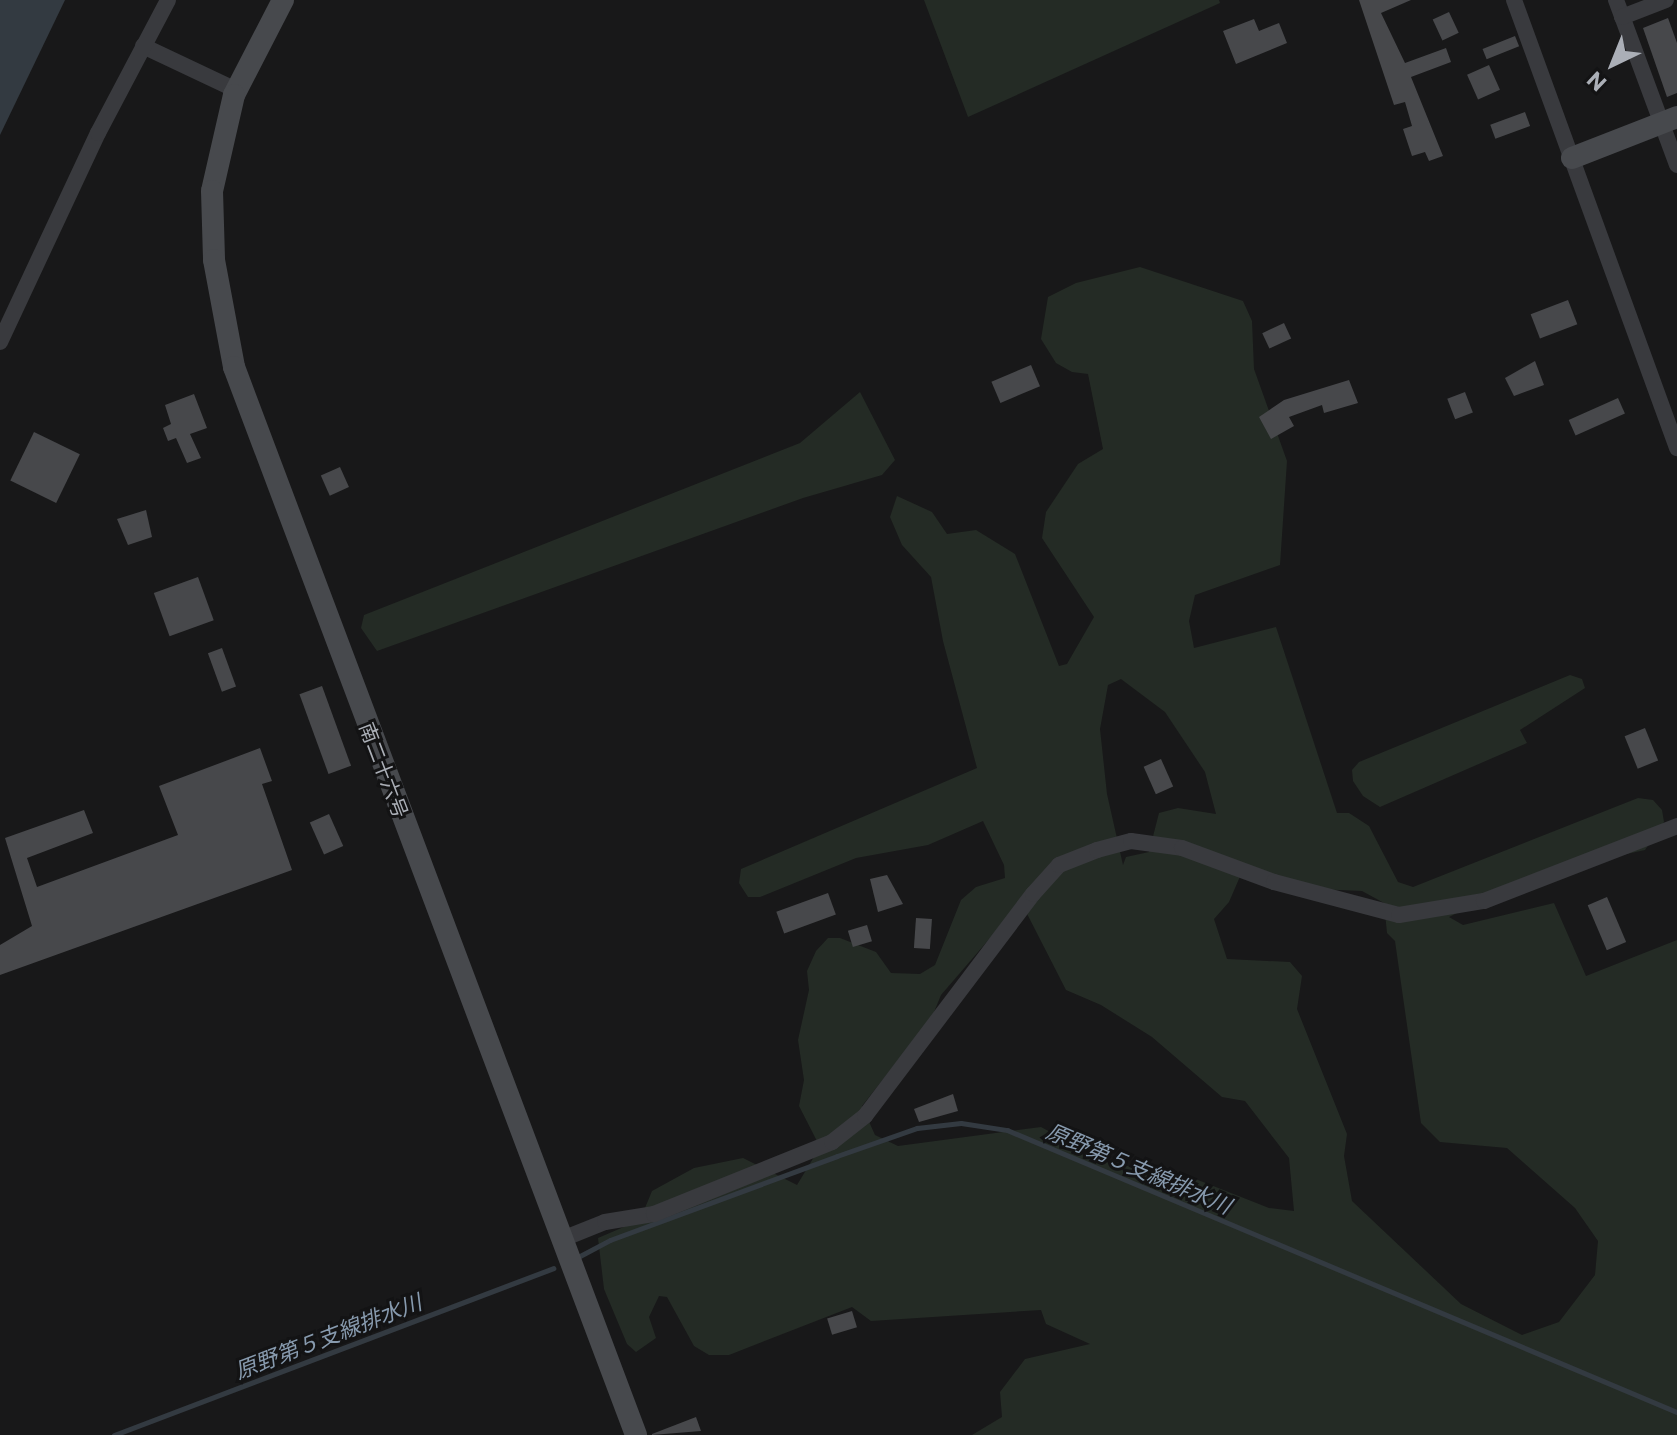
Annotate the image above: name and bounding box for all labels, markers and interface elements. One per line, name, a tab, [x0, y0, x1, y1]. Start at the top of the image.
north arrow	[1573, 24, 1653, 104]
text: N	[1581, 66, 1612, 97]
street label: 南二十六号	[355, 719, 413, 821]
water label: 原野第５支線排水川	[1043, 1117, 1235, 1219]
water label: 原野第５支線排水川	[231, 1288, 425, 1384]

